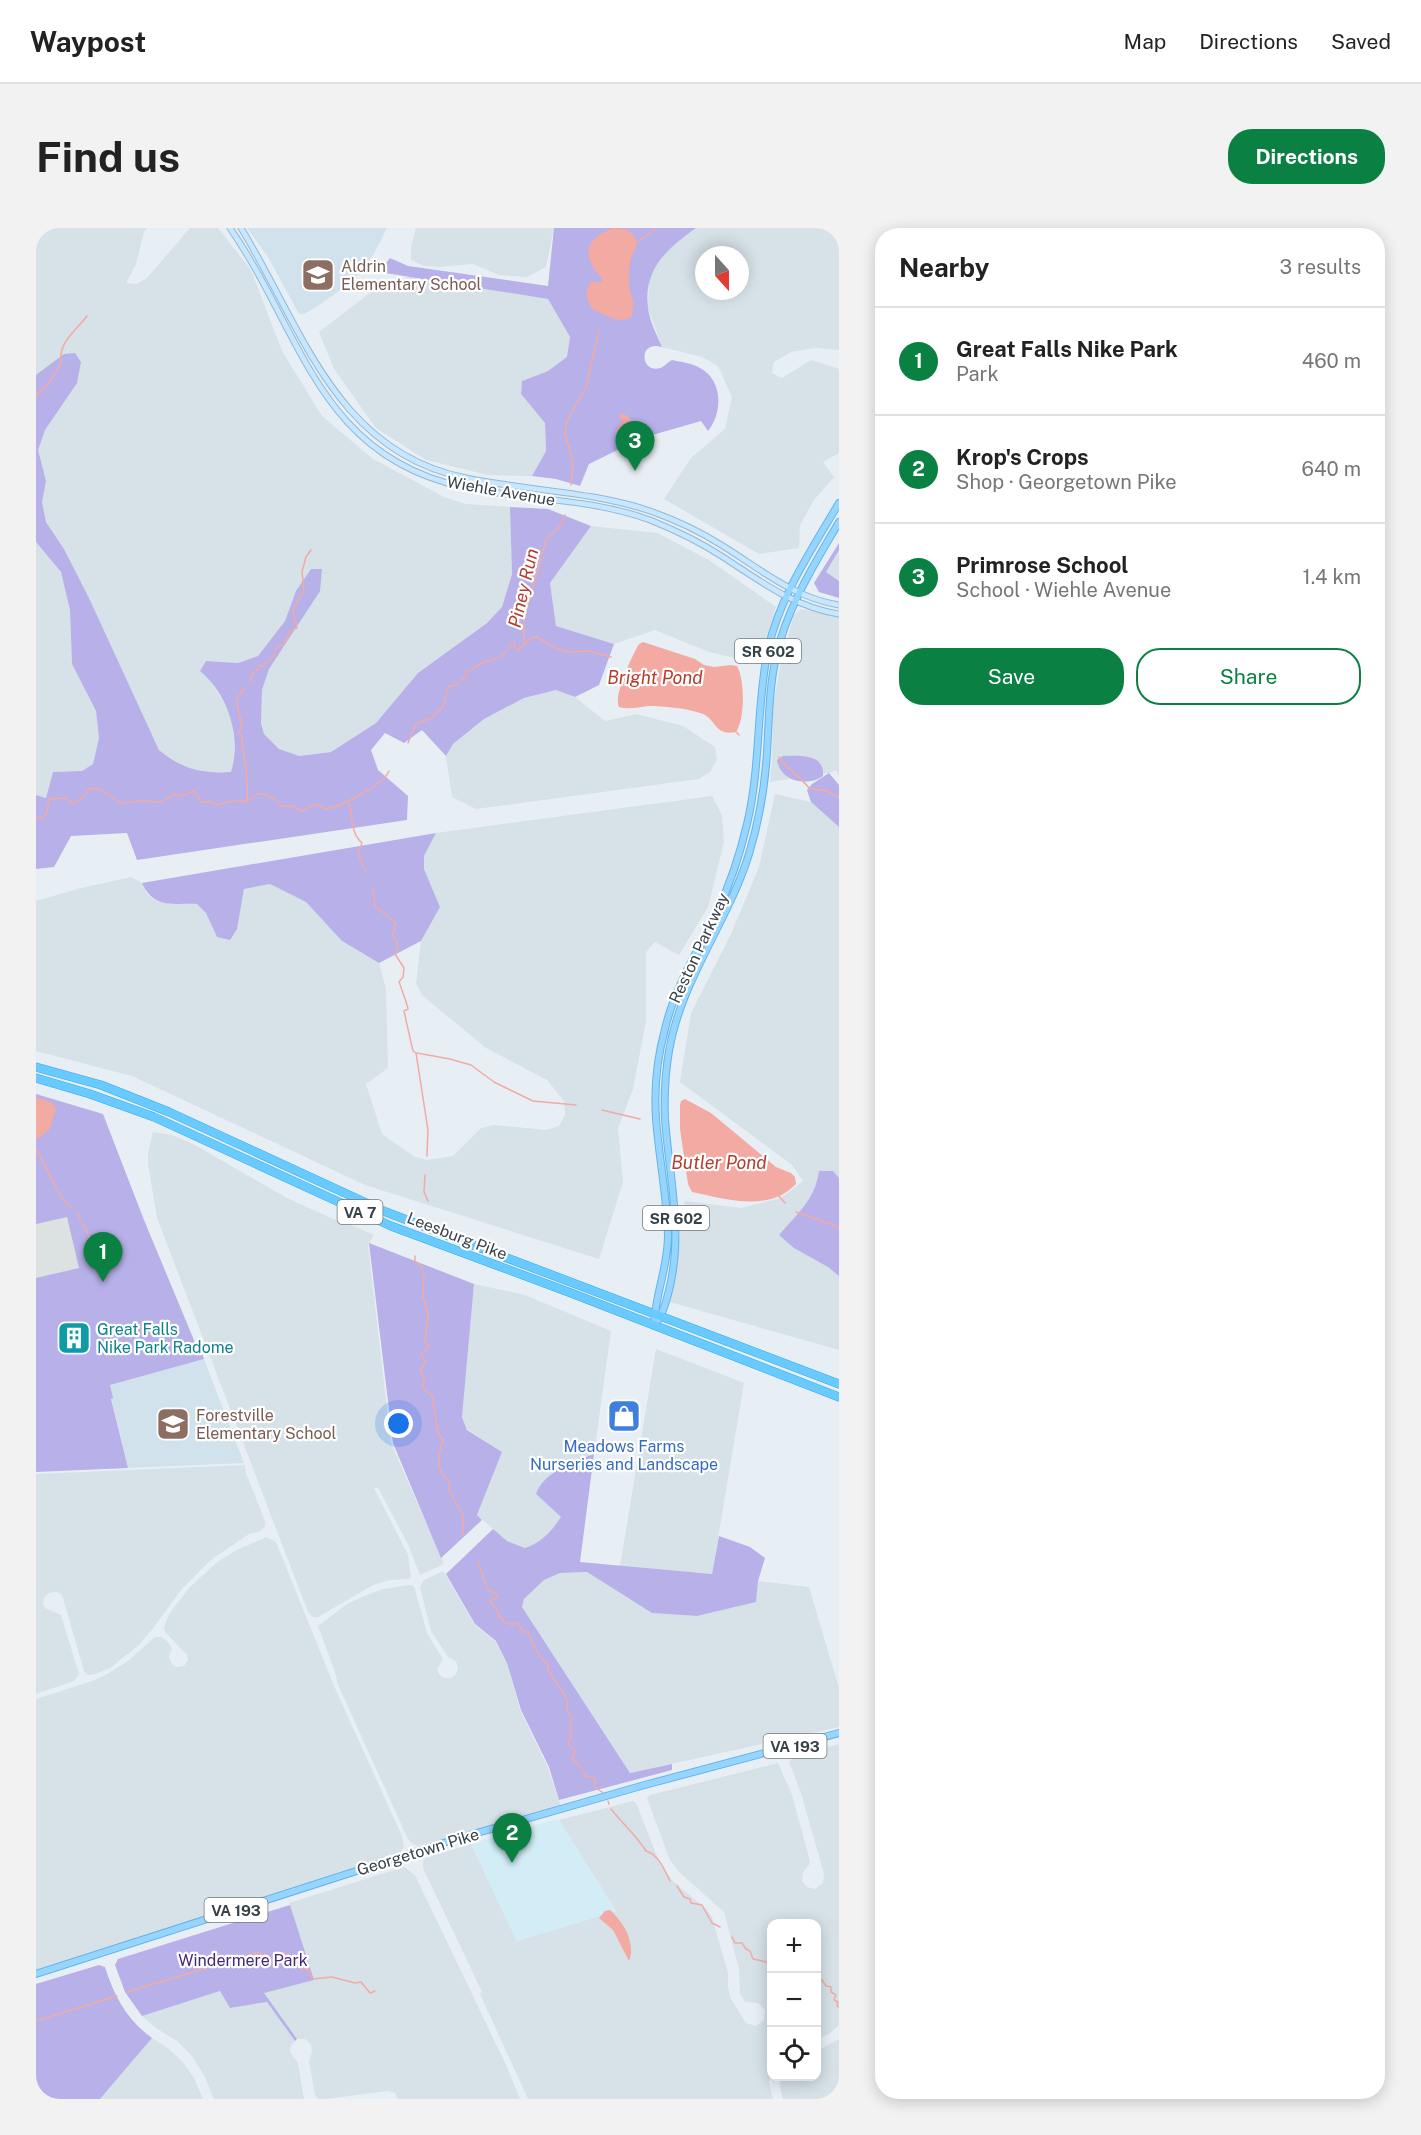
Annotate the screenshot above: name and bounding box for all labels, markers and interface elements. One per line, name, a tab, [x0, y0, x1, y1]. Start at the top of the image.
text: Waypost	[30, 25, 146, 58]
text: Map	[1124, 29, 1166, 54]
text: Directions	[1199, 29, 1298, 54]
text: Saved	[1331, 29, 1391, 54]
button: Directions	[1228, 129, 1385, 184]
text: Find us	[36, 132, 180, 181]
north arrow	[695, 246, 749, 300]
text: Nearby	[899, 252, 989, 283]
text: 3 results	[1280, 255, 1361, 279]
school or university icon: Aldrin Elementary School	[300, 257, 336, 293]
place label: Aldrin Elementary School	[341, 257, 482, 294]
text: Great Falls Nike Park	[956, 336, 1178, 362]
text: 1	[914, 349, 923, 373]
text: 460 m	[1302, 349, 1361, 373]
text: Park	[956, 362, 999, 386]
pin: 3	[616, 422, 654, 471]
text: Krop's Crops	[956, 444, 1089, 470]
text: 2	[912, 457, 925, 481]
text: 640 m	[1302, 457, 1361, 481]
text: Shop · Georgetown Pike	[956, 470, 1177, 494]
street label: Wiehle Avenue	[445, 472, 557, 510]
water label: Piney Run	[504, 546, 542, 630]
text: Primrose School	[956, 552, 1129, 578]
text: 3	[912, 565, 925, 589]
text: 1.4 km	[1303, 565, 1361, 589]
text: School · Wiehle Avenue	[956, 578, 1171, 602]
road number: SR 602	[735, 639, 801, 663]
button: Save	[899, 648, 1124, 705]
button: Share	[1136, 648, 1361, 705]
water label: Bright Pond	[607, 667, 703, 688]
street label: Reston Parkway	[665, 889, 733, 1006]
water label: Butler Pond	[671, 1152, 767, 1173]
road number: VA 7	[338, 1200, 382, 1224]
road number: SR 602	[643, 1206, 709, 1230]
street label: Leesburg Pike	[404, 1208, 510, 1264]
pin: 1	[84, 1232, 122, 1282]
building icon: Great Falls Nike Park Radome	[56, 1320, 92, 1356]
place label: Great Falls Nike Park Radome	[97, 1320, 234, 1357]
shop icon: Meadows Farms Nurseries and Landscape	[606, 1398, 642, 1434]
school or university icon: Forestville Elementary School	[155, 1406, 191, 1442]
place label: Forestville Elementary School	[196, 1406, 337, 1443]
your location	[384, 1409, 413, 1438]
place label: Meadows Farms Nurseries and Landscape	[530, 1437, 718, 1474]
road number: VA 193	[764, 1734, 826, 1758]
pin: 2	[492, 1814, 532, 1863]
street label: Georgetown Pike	[355, 1824, 481, 1880]
road number: VA 193	[204, 1898, 268, 1922]
map controls	[767, 1919, 821, 2081]
button: +	[767, 1919, 821, 1973]
park label: Windermere Park	[178, 1951, 308, 1970]
button: −	[767, 1973, 821, 2027]
button: locate	[767, 2027, 821, 2081]

